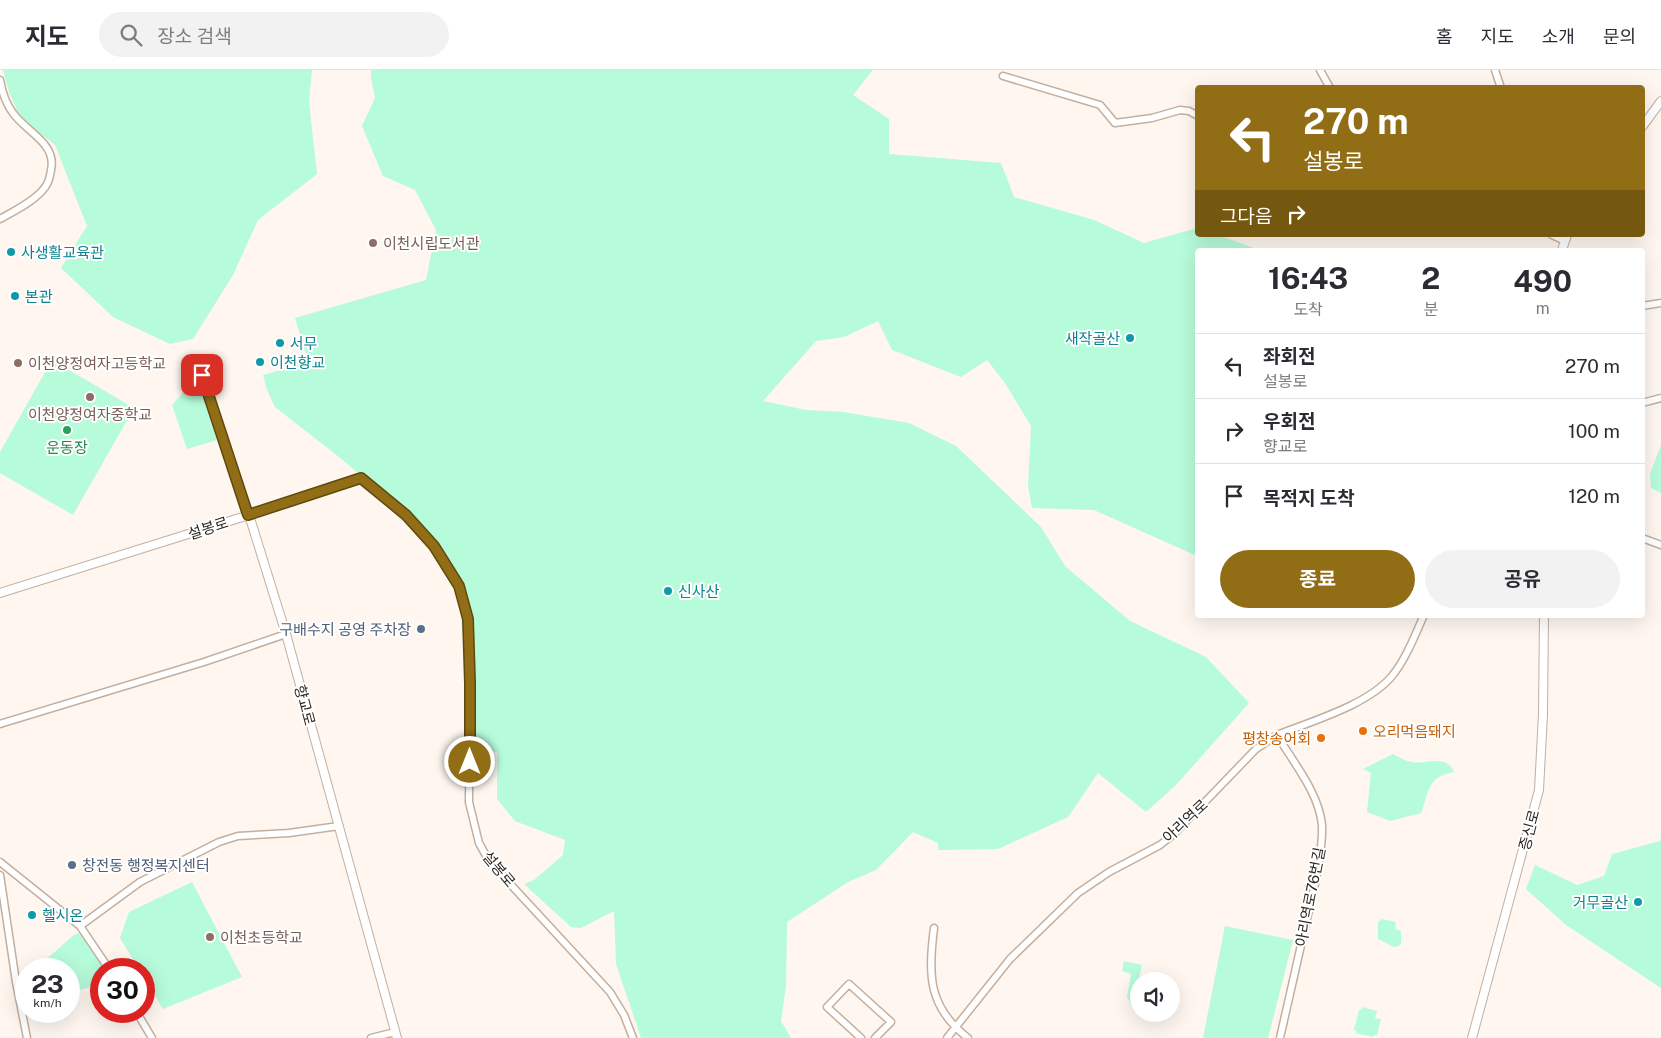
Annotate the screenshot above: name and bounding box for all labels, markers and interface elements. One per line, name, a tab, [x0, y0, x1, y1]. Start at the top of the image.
search box	[99, 12, 449, 57]
icon: search	[117, 21, 145, 49]
text: 지도	[25, 22, 69, 50]
text: 장소 검색	[157, 25, 232, 47]
text: 홈	[1436, 26, 1453, 47]
text: 지도	[1481, 26, 1514, 47]
text: 소개	[1542, 26, 1575, 47]
text: 문의	[1603, 26, 1636, 47]
text: 270 m	[1303, 101, 1409, 142]
icon: left	[1220, 105, 1285, 170]
text: 설봉로	[1303, 148, 1364, 174]
icon: right	[1282, 200, 1310, 228]
text: 그다음	[1220, 205, 1272, 227]
place label: 이천시립도서관	[383, 235, 480, 252]
marker: 이천시립도서관	[367, 237, 379, 249]
place label: 사생활교육관	[21, 244, 104, 261]
marker: 사생활교육관	[5, 246, 17, 258]
text: 16:43	[1268, 260, 1348, 296]
text: 2	[1421, 260, 1440, 296]
text: 490	[1513, 263, 1572, 299]
place label: 본관	[25, 288, 53, 305]
marker: 본관	[9, 290, 21, 302]
text: m	[1536, 299, 1550, 318]
text: 도착	[1293, 300, 1323, 319]
text: 분	[1423, 300, 1438, 319]
place label: 새작골산	[1065, 330, 1120, 347]
marker: 새작골산	[1124, 332, 1136, 344]
place label: 서무	[290, 335, 318, 352]
marker: 서무	[274, 337, 286, 349]
text: 좌회전	[1263, 345, 1315, 367]
icon: left	[1220, 352, 1248, 380]
pin	[181, 354, 223, 396]
place label: 이천향교	[270, 354, 325, 371]
place label: 이천양정여자고등학교	[28, 355, 166, 372]
text: 270 m	[1565, 355, 1620, 377]
marker: 이천향교	[254, 356, 266, 368]
marker: 이천양정여자고등학교	[12, 357, 24, 369]
icon: arrive	[188, 361, 216, 389]
text: 설봉로	[1263, 372, 1307, 391]
marker: 이천양정여자중학교	[84, 391, 96, 403]
place label: 이천양정여자중학교	[28, 406, 152, 423]
text: 우회전	[1263, 410, 1315, 432]
icon: right	[1220, 417, 1248, 445]
text: 100 m	[1568, 420, 1620, 442]
marker: 운동장	[61, 424, 73, 436]
text: 향교로	[1263, 437, 1307, 456]
place label: 운동장	[46, 439, 88, 456]
icon: arrive	[1220, 482, 1248, 510]
text: 120 m	[1568, 485, 1620, 507]
text: 목적지 도착	[1263, 487, 1355, 509]
street label: 설봉로	[186, 514, 230, 542]
button: 종료	[1220, 550, 1415, 608]
button: 공유	[1425, 550, 1620, 608]
place label: 신사산	[678, 583, 720, 600]
marker: 신사산	[662, 585, 674, 597]
place label: 구배수지 공영 주차장	[280, 621, 411, 638]
marker: 구배수지 공영 주차장	[415, 623, 427, 635]
street label: 향교로	[291, 683, 319, 727]
place label: 오리먹음돼지	[1373, 723, 1456, 740]
marker: 오리먹음돼지	[1357, 725, 1369, 737]
place label: 평창송어회	[1242, 730, 1311, 747]
marker: 평창송어회	[1315, 732, 1327, 744]
position arrow	[443, 735, 495, 787]
street label: 아리역로	[1159, 796, 1211, 846]
street label: 증신로	[1515, 808, 1543, 852]
street label: 아리역로76번길	[1292, 846, 1328, 948]
street label: 설봉로	[479, 848, 519, 890]
place label: 창전동 행정복지센터	[82, 857, 210, 874]
marker: 창전동 행정복지센터	[66, 859, 78, 871]
place label: 거무골산	[1573, 894, 1628, 911]
marker: 거무골산	[1632, 896, 1644, 908]
place label: 헬시온	[42, 907, 83, 924]
marker: 헬시온	[26, 909, 38, 921]
place label: 이천초등학교	[220, 929, 303, 946]
marker: 이천초등학교	[204, 931, 216, 943]
speed limit sign: 30	[90, 958, 155, 1023]
text: 23	[31, 969, 64, 999]
map controls	[1130, 972, 1180, 1022]
button: sound	[1130, 972, 1180, 1022]
text: km/h	[33, 996, 62, 1010]

